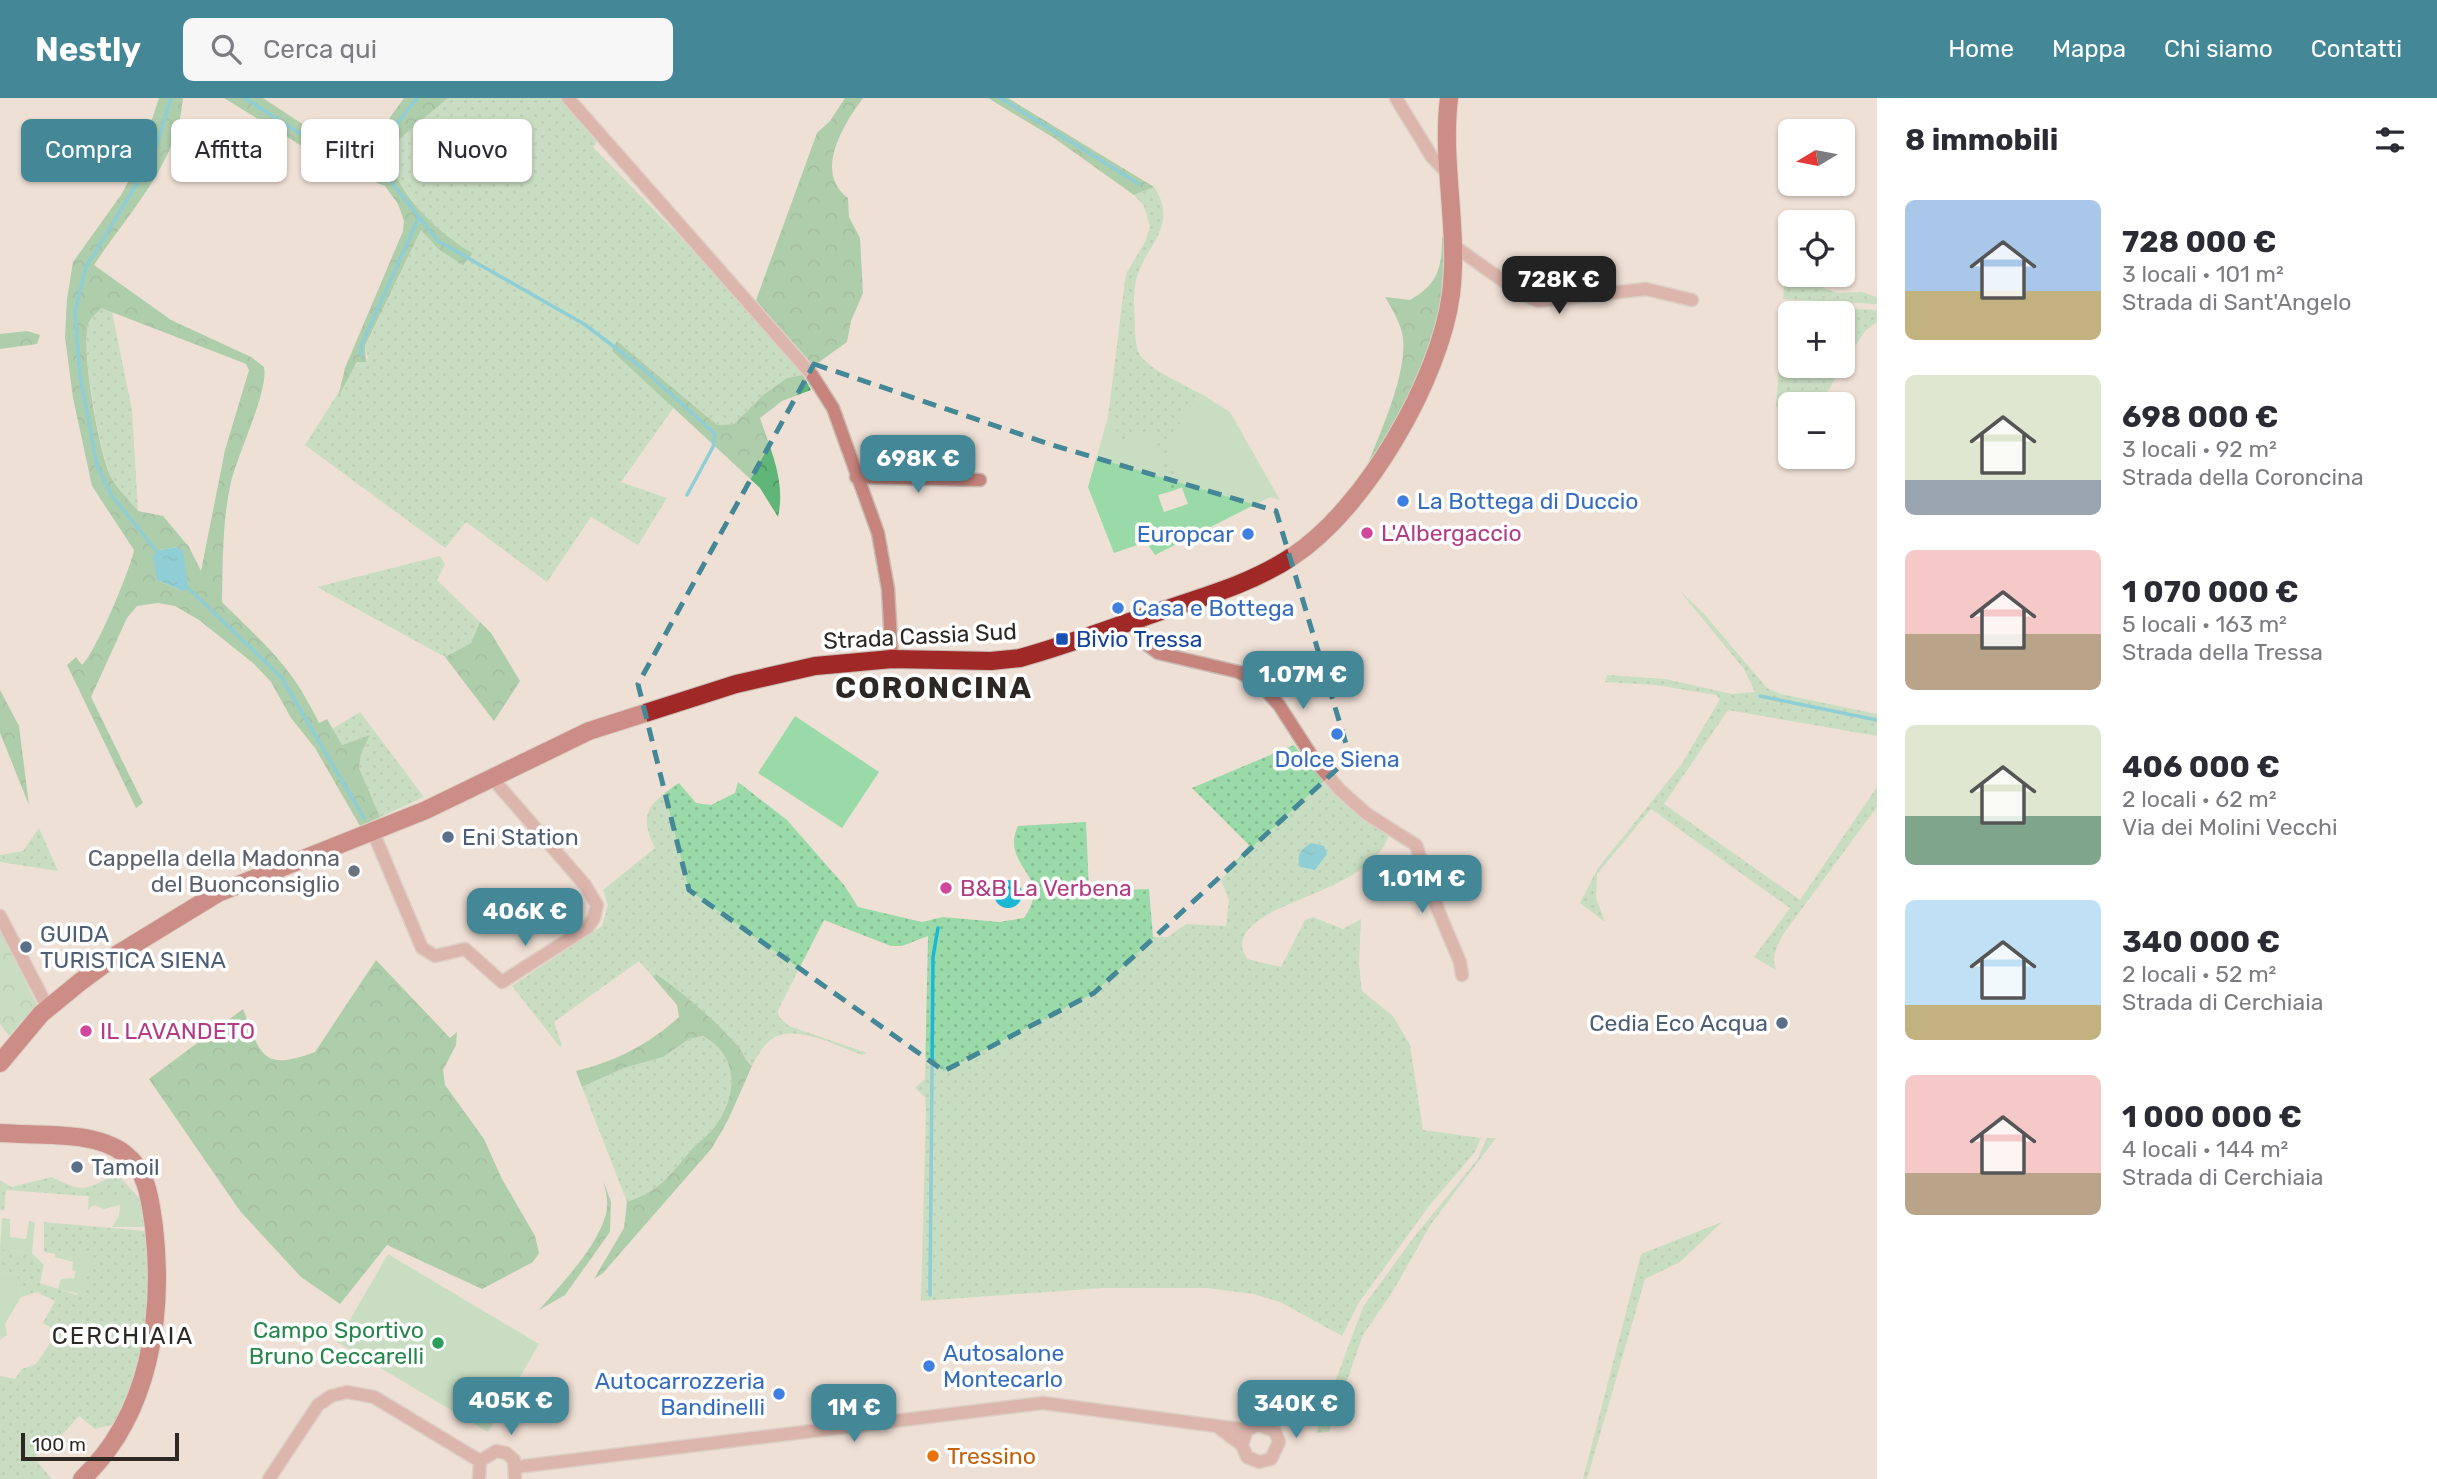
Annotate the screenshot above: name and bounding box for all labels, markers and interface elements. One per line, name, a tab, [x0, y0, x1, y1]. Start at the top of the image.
search box	[183, 18, 673, 81]
text: Nestly	[35, 30, 141, 69]
icon: search	[207, 30, 245, 68]
text: Cerca qui	[263, 34, 377, 65]
text: Home	[1948, 35, 2014, 63]
text: Mappa	[2052, 35, 2126, 63]
text: Chi siamo	[2164, 35, 2273, 63]
text: Contatti	[2311, 35, 2402, 63]
chip: Compra	[21, 119, 157, 182]
chip: Affitta	[171, 119, 287, 182]
chip: Filtri	[301, 119, 399, 182]
chip: Nuovo	[413, 119, 532, 182]
north arrow	[1778, 119, 1855, 196]
map controls	[1778, 119, 1855, 469]
icon: filters	[2371, 121, 2409, 159]
text: 8 immobili	[1905, 122, 2058, 158]
button: locate	[1778, 210, 1855, 287]
text: 728 000 €	[2122, 224, 2277, 260]
icon: home	[1961, 228, 2045, 312]
pin: 728K €	[1502, 256, 1616, 316]
text: 3 locali · 101 m²	[2122, 260, 2284, 288]
text: 728K €	[1518, 265, 1600, 293]
text: Strada di Sant'Angelo	[2122, 288, 2351, 316]
button: +	[1778, 301, 1855, 378]
button: −	[1778, 392, 1855, 469]
text: 698 000 €	[2122, 399, 2279, 435]
icon: home	[1961, 403, 2045, 487]
text: 3 locali · 92 m²	[2122, 435, 2277, 463]
pin: 698K €	[861, 436, 975, 495]
text: 698K €	[876, 444, 960, 472]
text: Strada della Coroncina	[2122, 463, 2364, 491]
place label: La Bottega di Duccio	[1417, 487, 1638, 515]
marker: La Bottega di Duccio	[1395, 493, 1411, 509]
place label: L'Albergaccio	[1381, 519, 1522, 547]
place label: Europcar	[1137, 520, 1234, 548]
marker: L'Albergaccio	[1359, 525, 1375, 541]
marker: Europcar	[1240, 526, 1256, 542]
text: 1 070 000 €	[2122, 574, 2299, 610]
icon: home	[1961, 578, 2045, 662]
place label: Casa e Bottega	[1132, 594, 1294, 622]
marker: Casa e Bottega	[1110, 600, 1126, 616]
text: 5 locali · 163 m²	[2122, 610, 2287, 638]
street label: Strada Cassia Sud	[823, 617, 1017, 655]
place label: Bivio Tressa	[1076, 625, 1203, 653]
marker: Bivio Tressa	[1054, 631, 1070, 647]
text: Strada della Tressa	[2122, 638, 2323, 666]
pin: 1.07M €	[1238, 652, 1368, 711]
text: 1.07M €	[1259, 660, 1347, 688]
district label: CORONCINA	[835, 670, 1033, 706]
marker: Dolce Siena	[1329, 726, 1345, 742]
place label: Dolce Siena	[1274, 745, 1400, 773]
text: 406 000 €	[2122, 749, 2280, 785]
icon: home	[1961, 753, 2045, 837]
text: 2 locali · 62 m²	[2122, 785, 2277, 813]
text: Via dei Molini Vecchi	[2122, 813, 2338, 841]
place label: Eni Station	[462, 823, 579, 851]
marker: Eni Station	[440, 829, 456, 845]
place label: Cappella della Madonna del Buonconsiglio	[88, 844, 340, 898]
pin: 1.01M €	[1357, 856, 1487, 915]
marker: Cappella della Madonna del Buonconsiglio	[346, 863, 362, 879]
text: 1.01M €	[1379, 864, 1465, 892]
place label: B&B La Verbena	[960, 874, 1132, 902]
marker: B&B La Verbena	[938, 880, 954, 896]
pin: 406K €	[468, 888, 582, 948]
text: 406K €	[483, 897, 567, 925]
place label: GUIDA TURISTICA SIENA	[40, 920, 226, 974]
text: 340 000 €	[2122, 924, 2280, 960]
icon: home	[1961, 928, 2045, 1012]
marker: GUIDA TURISTICA SIENA	[18, 939, 34, 955]
text: 2 locali · 52 m²	[2122, 960, 2276, 988]
text: Strada di Cerchiaia	[2122, 988, 2323, 1016]
place label: Cedia Eco Acqua	[1589, 1009, 1768, 1037]
marker: Cedia Eco Acqua	[1774, 1015, 1790, 1031]
place label: IL LAVANDETO	[100, 1017, 255, 1045]
marker: IL LAVANDETO	[78, 1023, 94, 1039]
text: 1 000 000 €	[2122, 1099, 2302, 1135]
icon: home	[1961, 1103, 2045, 1187]
text: 4 locali · 144 m²	[2122, 1135, 2288, 1163]
place label: Tamoil	[91, 1153, 160, 1181]
marker: Tamoil	[69, 1159, 85, 1175]
text: Strada di Cerchiaia	[2122, 1163, 2323, 1191]
place label: Campo Sportivo Bruno Ceccarelli	[249, 1316, 424, 1370]
district label: CERCHIAIA	[52, 1322, 194, 1350]
marker: Campo Sportivo Bruno Ceccarelli	[430, 1335, 446, 1351]
place label: Autosalone Montecarlo	[943, 1339, 1064, 1393]
marker: Autosalone Montecarlo	[921, 1358, 937, 1374]
place label: Autocarrozzeria Bandinelli	[595, 1367, 765, 1421]
pin: 405K €	[454, 1378, 568, 1437]
pin: 340K €	[1239, 1380, 1353, 1440]
pin: 1M €	[813, 1384, 895, 1444]
text: 405K €	[469, 1386, 553, 1414]
marker: Autocarrozzeria Bandinelli	[771, 1386, 787, 1402]
text: 340K €	[1254, 1389, 1338, 1417]
text: 1M €	[827, 1393, 881, 1421]
scale bar	[21, 1430, 178, 1462]
text: 100 m	[32, 1433, 86, 1456]
place label: Tressino	[947, 1442, 1036, 1470]
marker: Tressino	[925, 1448, 941, 1464]

